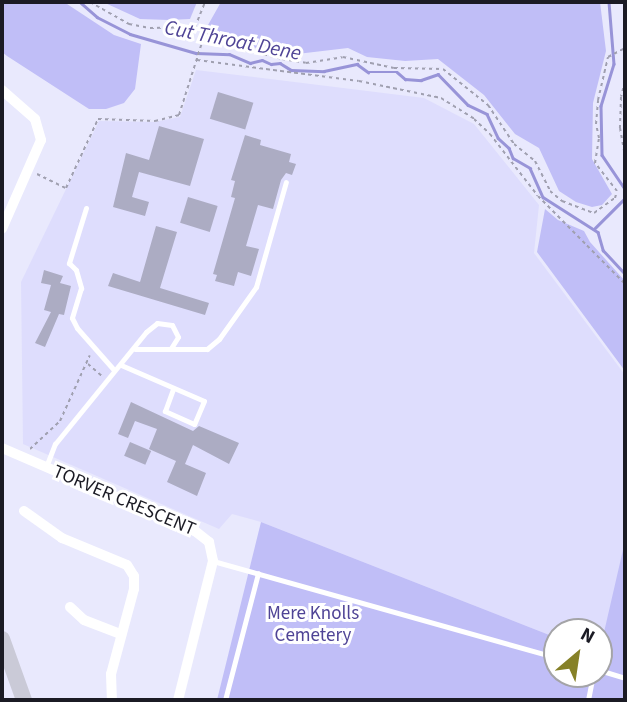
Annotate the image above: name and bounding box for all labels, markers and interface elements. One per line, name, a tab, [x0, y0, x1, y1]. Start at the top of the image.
water label: Cut Throat Dene	[163, 14, 303, 66]
street label: TORVER CRESCENT	[49, 461, 199, 541]
park label: Mere Knolls Cemetery	[267, 603, 359, 647]
north arrow	[543, 618, 613, 688]
text: N	[575, 621, 600, 651]

